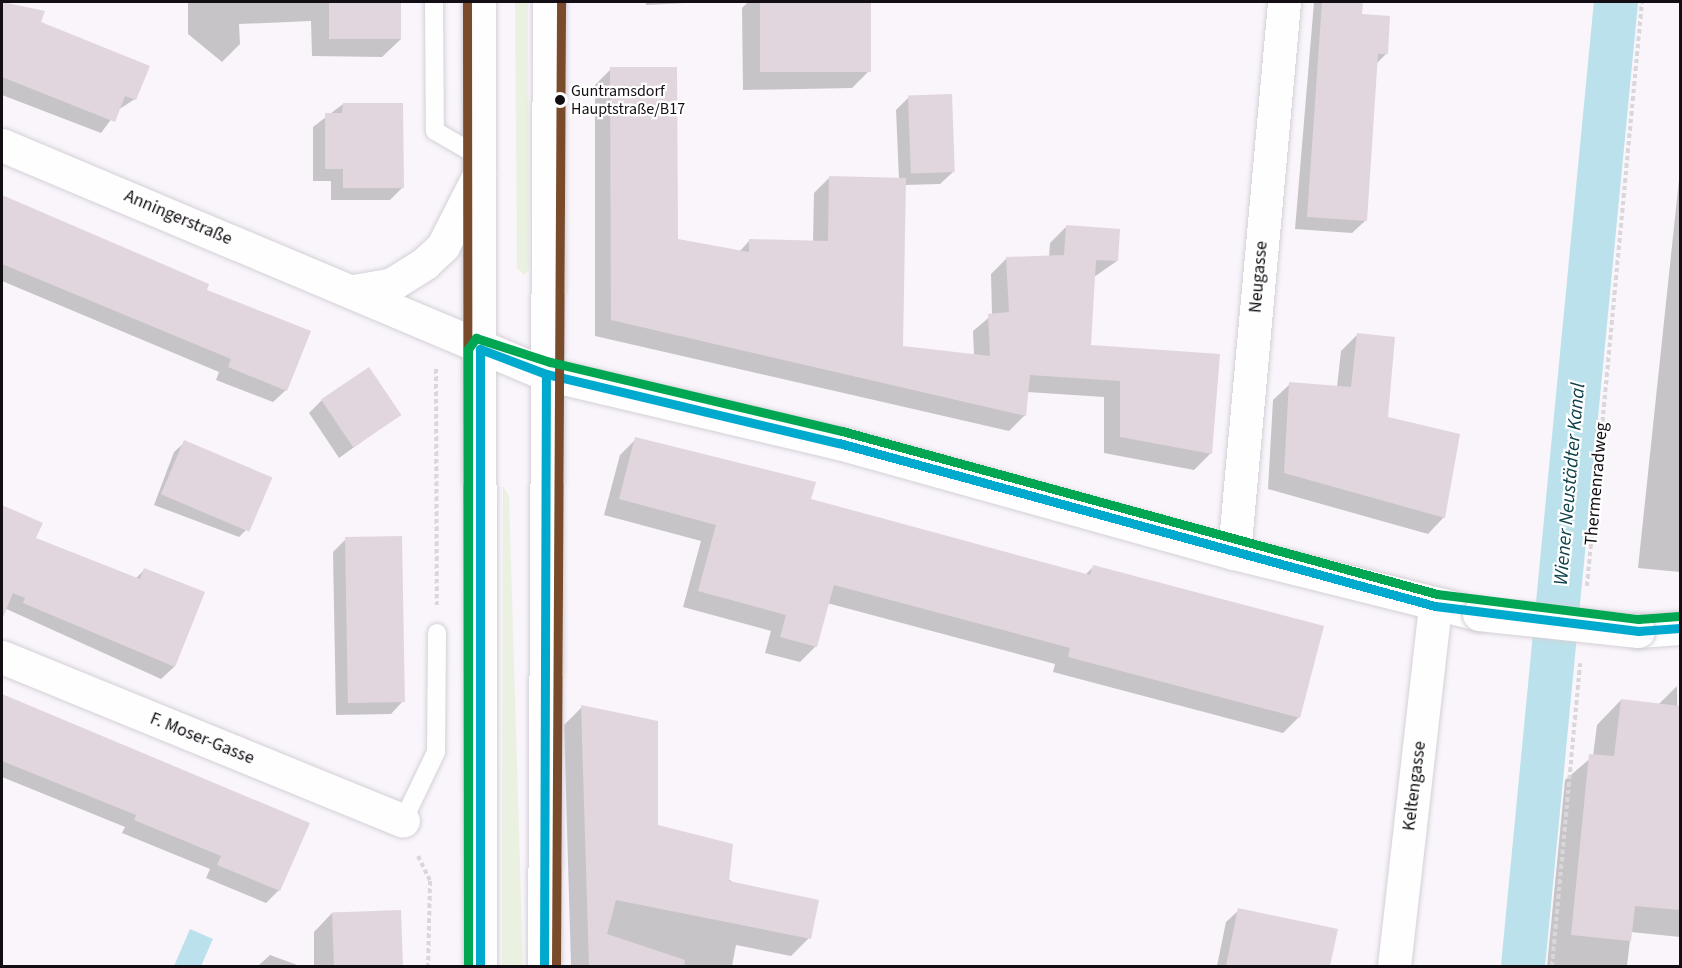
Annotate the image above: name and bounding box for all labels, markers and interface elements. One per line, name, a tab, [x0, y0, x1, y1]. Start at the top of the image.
place label: Guntramsdorf Hauptstraße/B17	[571, 81, 685, 119]
marker: Guntramsdorf Hauptstraße/B17	[554, 94, 566, 106]
street label: Anningerstraße	[121, 186, 235, 250]
street label: Neugasse	[1245, 240, 1273, 314]
water label: Wiener Neustädter Kanal	[1549, 382, 1591, 586]
street label: Thermenradweg	[1581, 421, 1613, 547]
street label: F. Moser-Gasse	[147, 708, 257, 770]
street label: Keltengasse	[1399, 740, 1431, 832]

